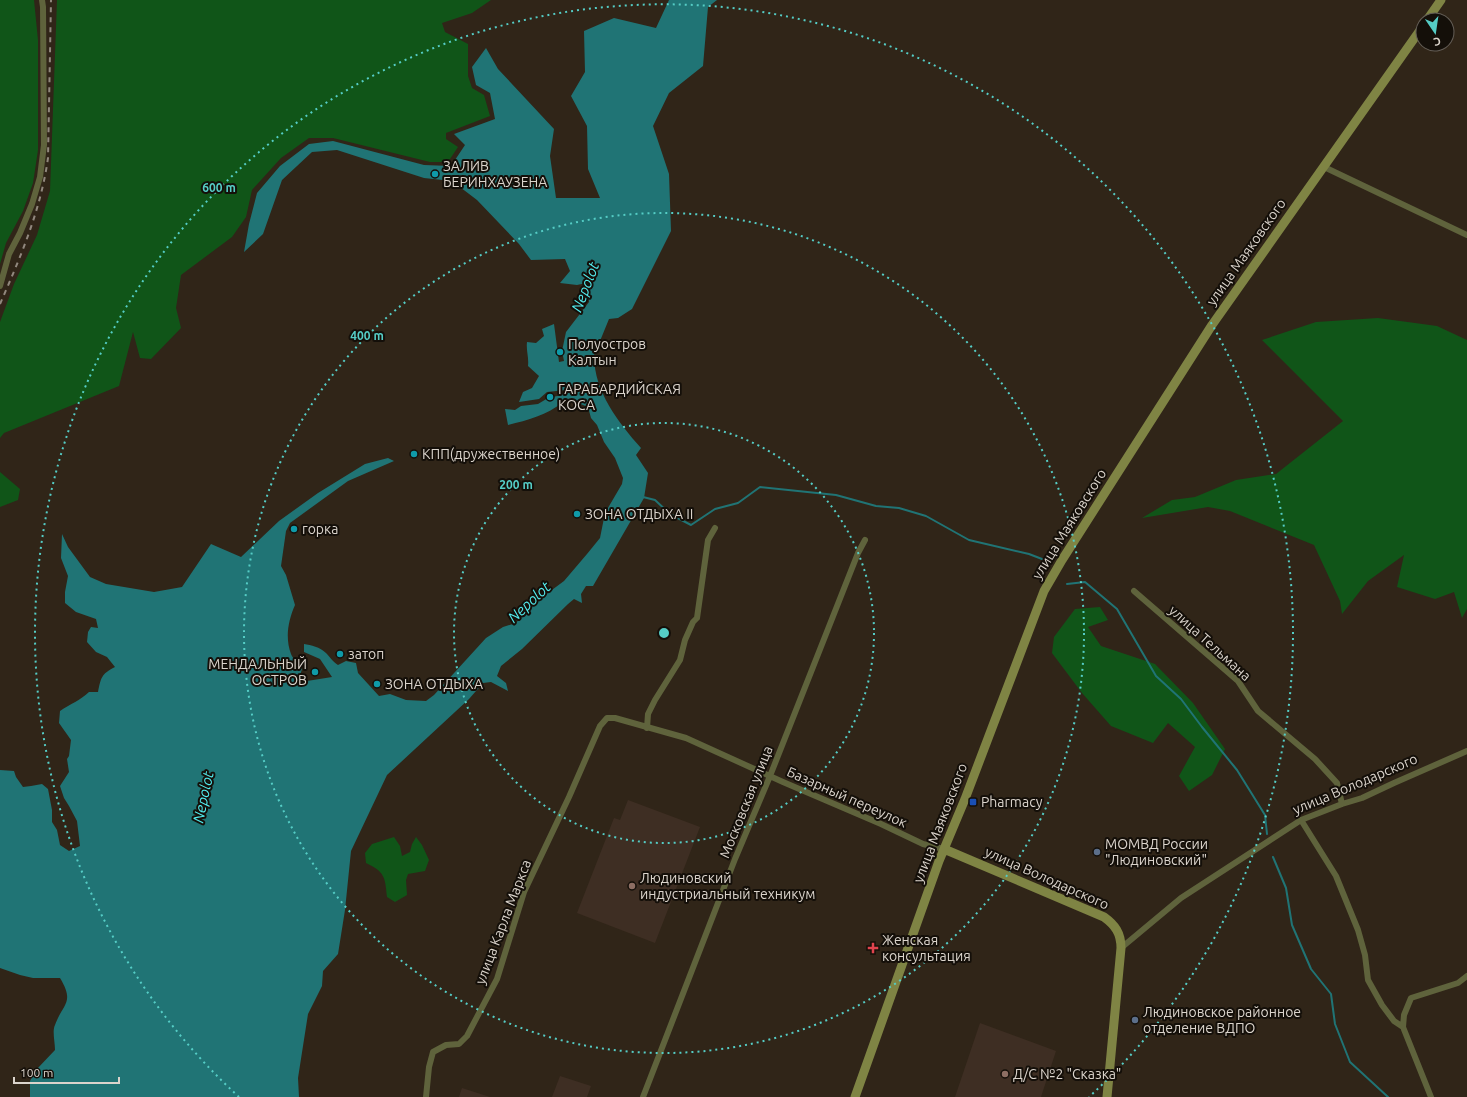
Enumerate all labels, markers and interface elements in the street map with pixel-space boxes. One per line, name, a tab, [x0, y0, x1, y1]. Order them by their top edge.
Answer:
north arrow	[1415, 12, 1455, 52]
text: С	[1432, 35, 1442, 48]
place label: ЗАЛИВ БЕРИНХАУЗЕНА	[443, 158, 547, 190]
marker: ЗАЛИВ БЕРИНХАУЗЕНА	[430, 169, 440, 179]
text: 600 m	[202, 181, 236, 194]
street label: улица Маяковского	[1203, 196, 1289, 308]
water label: Nepolot	[568, 260, 602, 314]
text: 400 m	[350, 329, 384, 342]
place label: Полуостров Калтын	[568, 336, 646, 368]
marker: Полуостров Калтын	[555, 347, 565, 357]
place label: ГАРАБАРДИЙСКАЯ КОСА	[558, 380, 681, 413]
marker: ГАРАБАРДИЙСКАЯ КОСА	[545, 392, 555, 402]
place label: КПП(дружественное)	[422, 446, 560, 462]
marker: КПП(дружественное)	[409, 449, 419, 459]
street label: улица Маяковского	[1029, 466, 1109, 582]
text: 200 m	[499, 478, 533, 491]
place label: ЗОНА ОТДЫХА II	[585, 506, 693, 522]
marker: ЗОНА ОТДЫХА II	[572, 509, 582, 519]
place label: горка	[302, 521, 338, 537]
marker: горка	[289, 524, 299, 534]
water label: Nepolot	[504, 578, 554, 626]
street label: улица Тельмана	[1166, 602, 1254, 684]
centre of rings	[657, 626, 671, 640]
place label: затоп	[348, 646, 384, 662]
marker: затоп	[335, 649, 345, 659]
place label: МЕНДАЛЬНЫЙ ОСТРОВ	[208, 655, 307, 688]
marker: МЕНДАЛЬНЫЙ ОСТРОВ	[310, 667, 320, 677]
place label: ЗОНА ОТДЫХА	[385, 676, 483, 692]
marker: ЗОНА ОТДЫХА	[372, 679, 382, 689]
street label: Московская улица	[716, 744, 776, 860]
street label: улица Володарского	[1290, 750, 1420, 818]
street label: улица Маяковского	[910, 761, 970, 885]
street label: Базарный переулок	[784, 763, 910, 831]
water label: Nepolot	[189, 770, 217, 824]
place label: Pharmacy	[981, 794, 1043, 810]
marker: Pharmacy	[968, 797, 978, 807]
place label: МОМВД России "Людиновский"	[1105, 836, 1208, 868]
street label: улица Володарского	[983, 843, 1111, 913]
marker: МОМВД России "Людиновский"	[1092, 847, 1102, 857]
street label: улица Карла Маркса	[472, 857, 534, 987]
place label: Людиновский индустриальный техникум	[640, 870, 816, 902]
marker: Людиновский индустриальный техникум	[627, 881, 637, 891]
place label: Женская консультация	[882, 932, 971, 964]
marker: Женская консультация	[867, 942, 879, 954]
place label: Людиновское районное отделение ВДПО	[1143, 1004, 1301, 1036]
marker: Людиновское районное отделение ВДПО	[1130, 1015, 1140, 1025]
scale bar	[14, 1059, 119, 1085]
text: 100 m	[20, 1066, 53, 1079]
place label: Д/С №2 "Сказка"	[1013, 1066, 1121, 1082]
marker: Д/С №2 "Сказка"	[1000, 1069, 1010, 1079]

